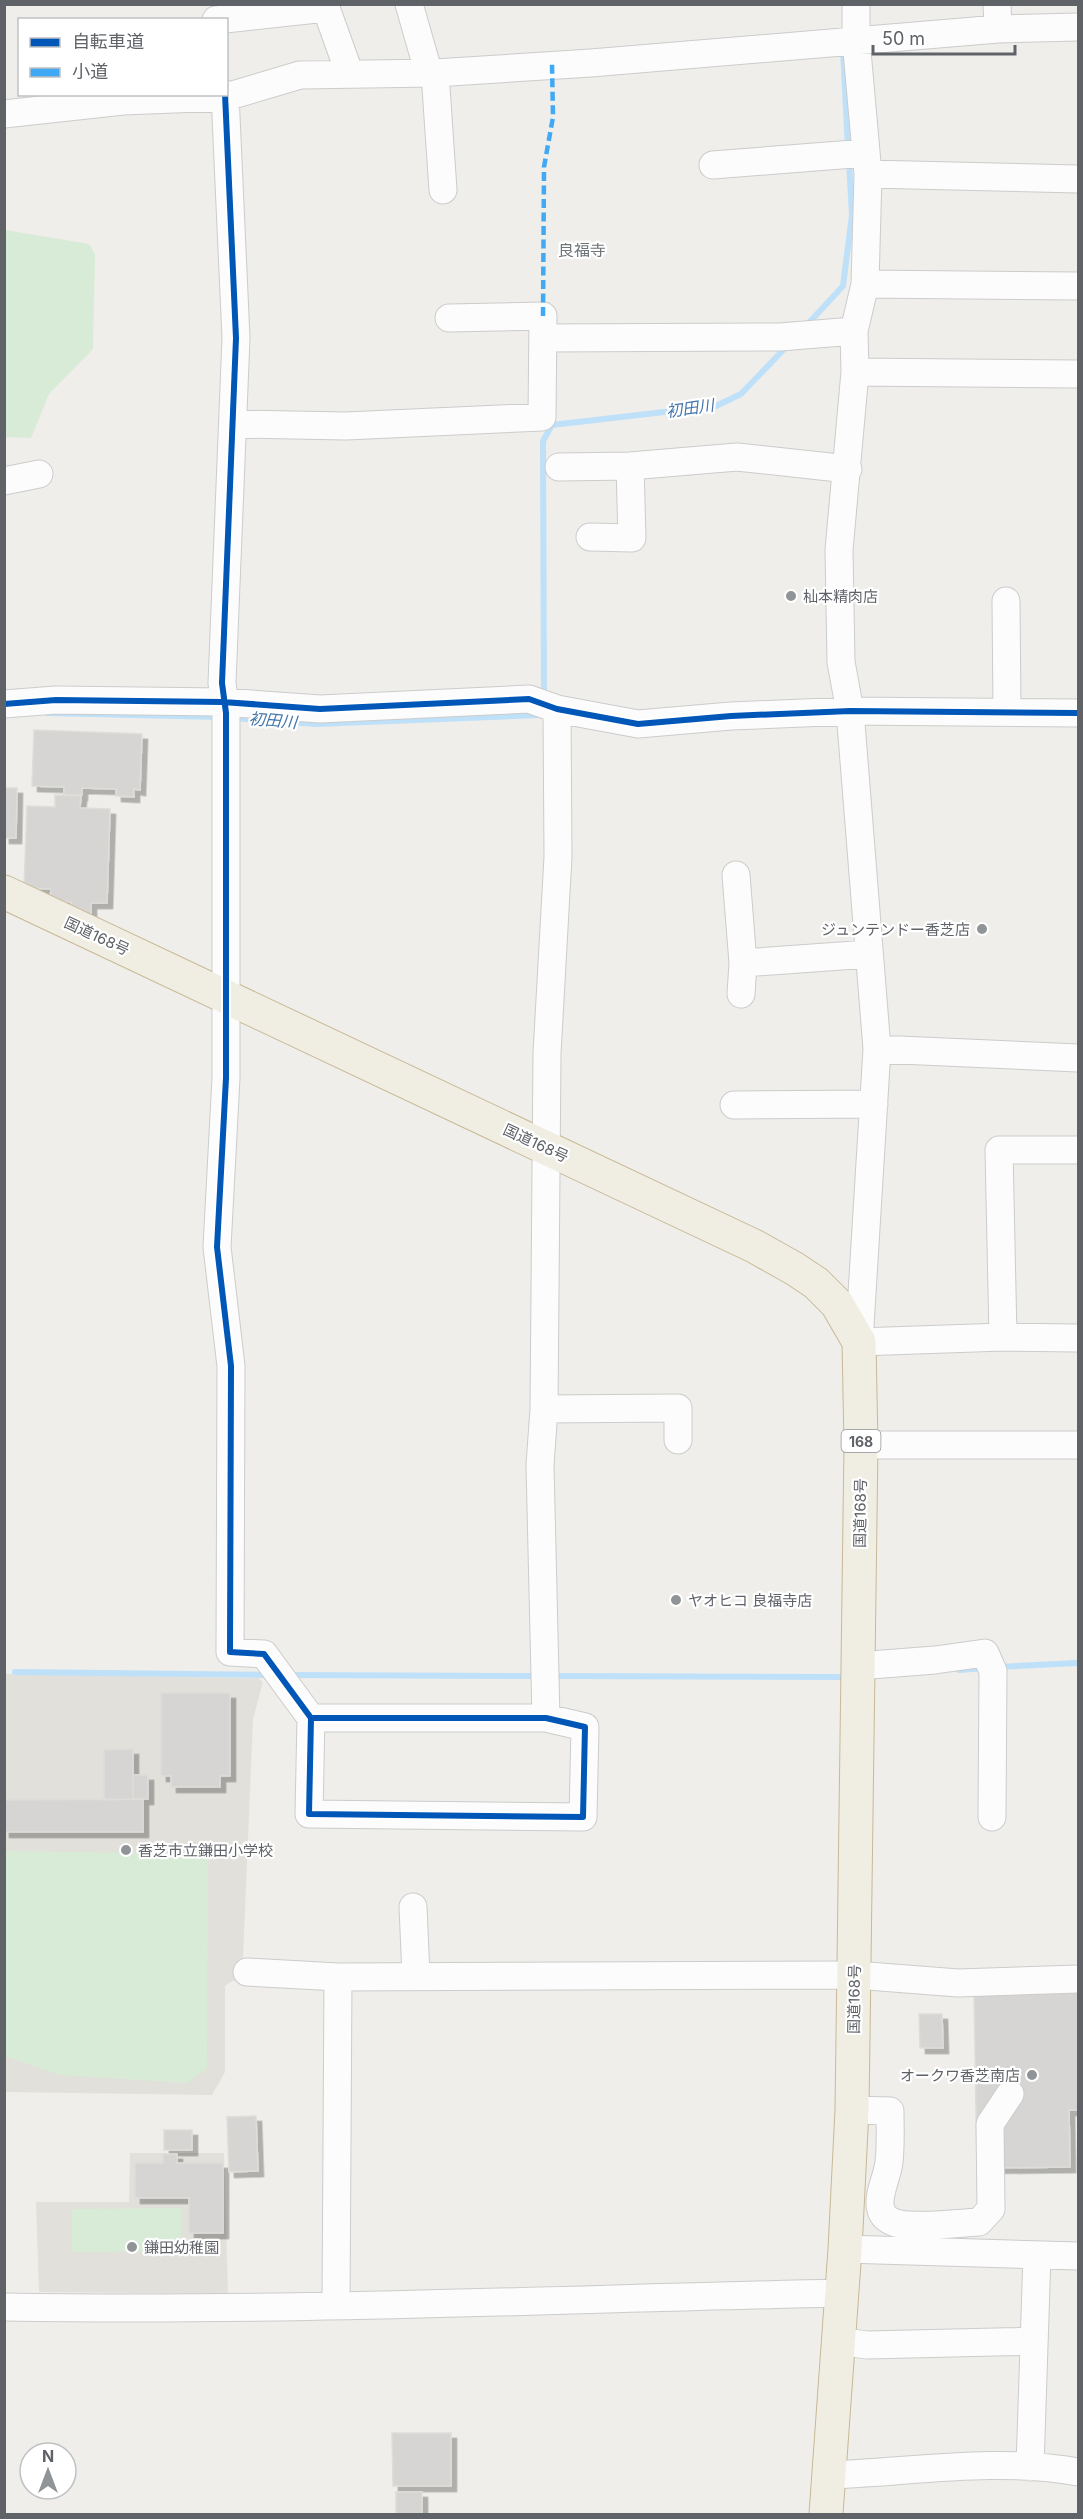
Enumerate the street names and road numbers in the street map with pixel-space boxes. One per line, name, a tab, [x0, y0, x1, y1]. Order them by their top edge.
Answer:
street label: 国道168号	[61, 913, 133, 959]
street label: 国道168号	[500, 1120, 572, 1166]
road number: 168	[842, 1430, 880, 1452]
street label: 国道168号	[850, 1478, 870, 1548]
street label: 国道168号	[844, 1964, 864, 2034]

